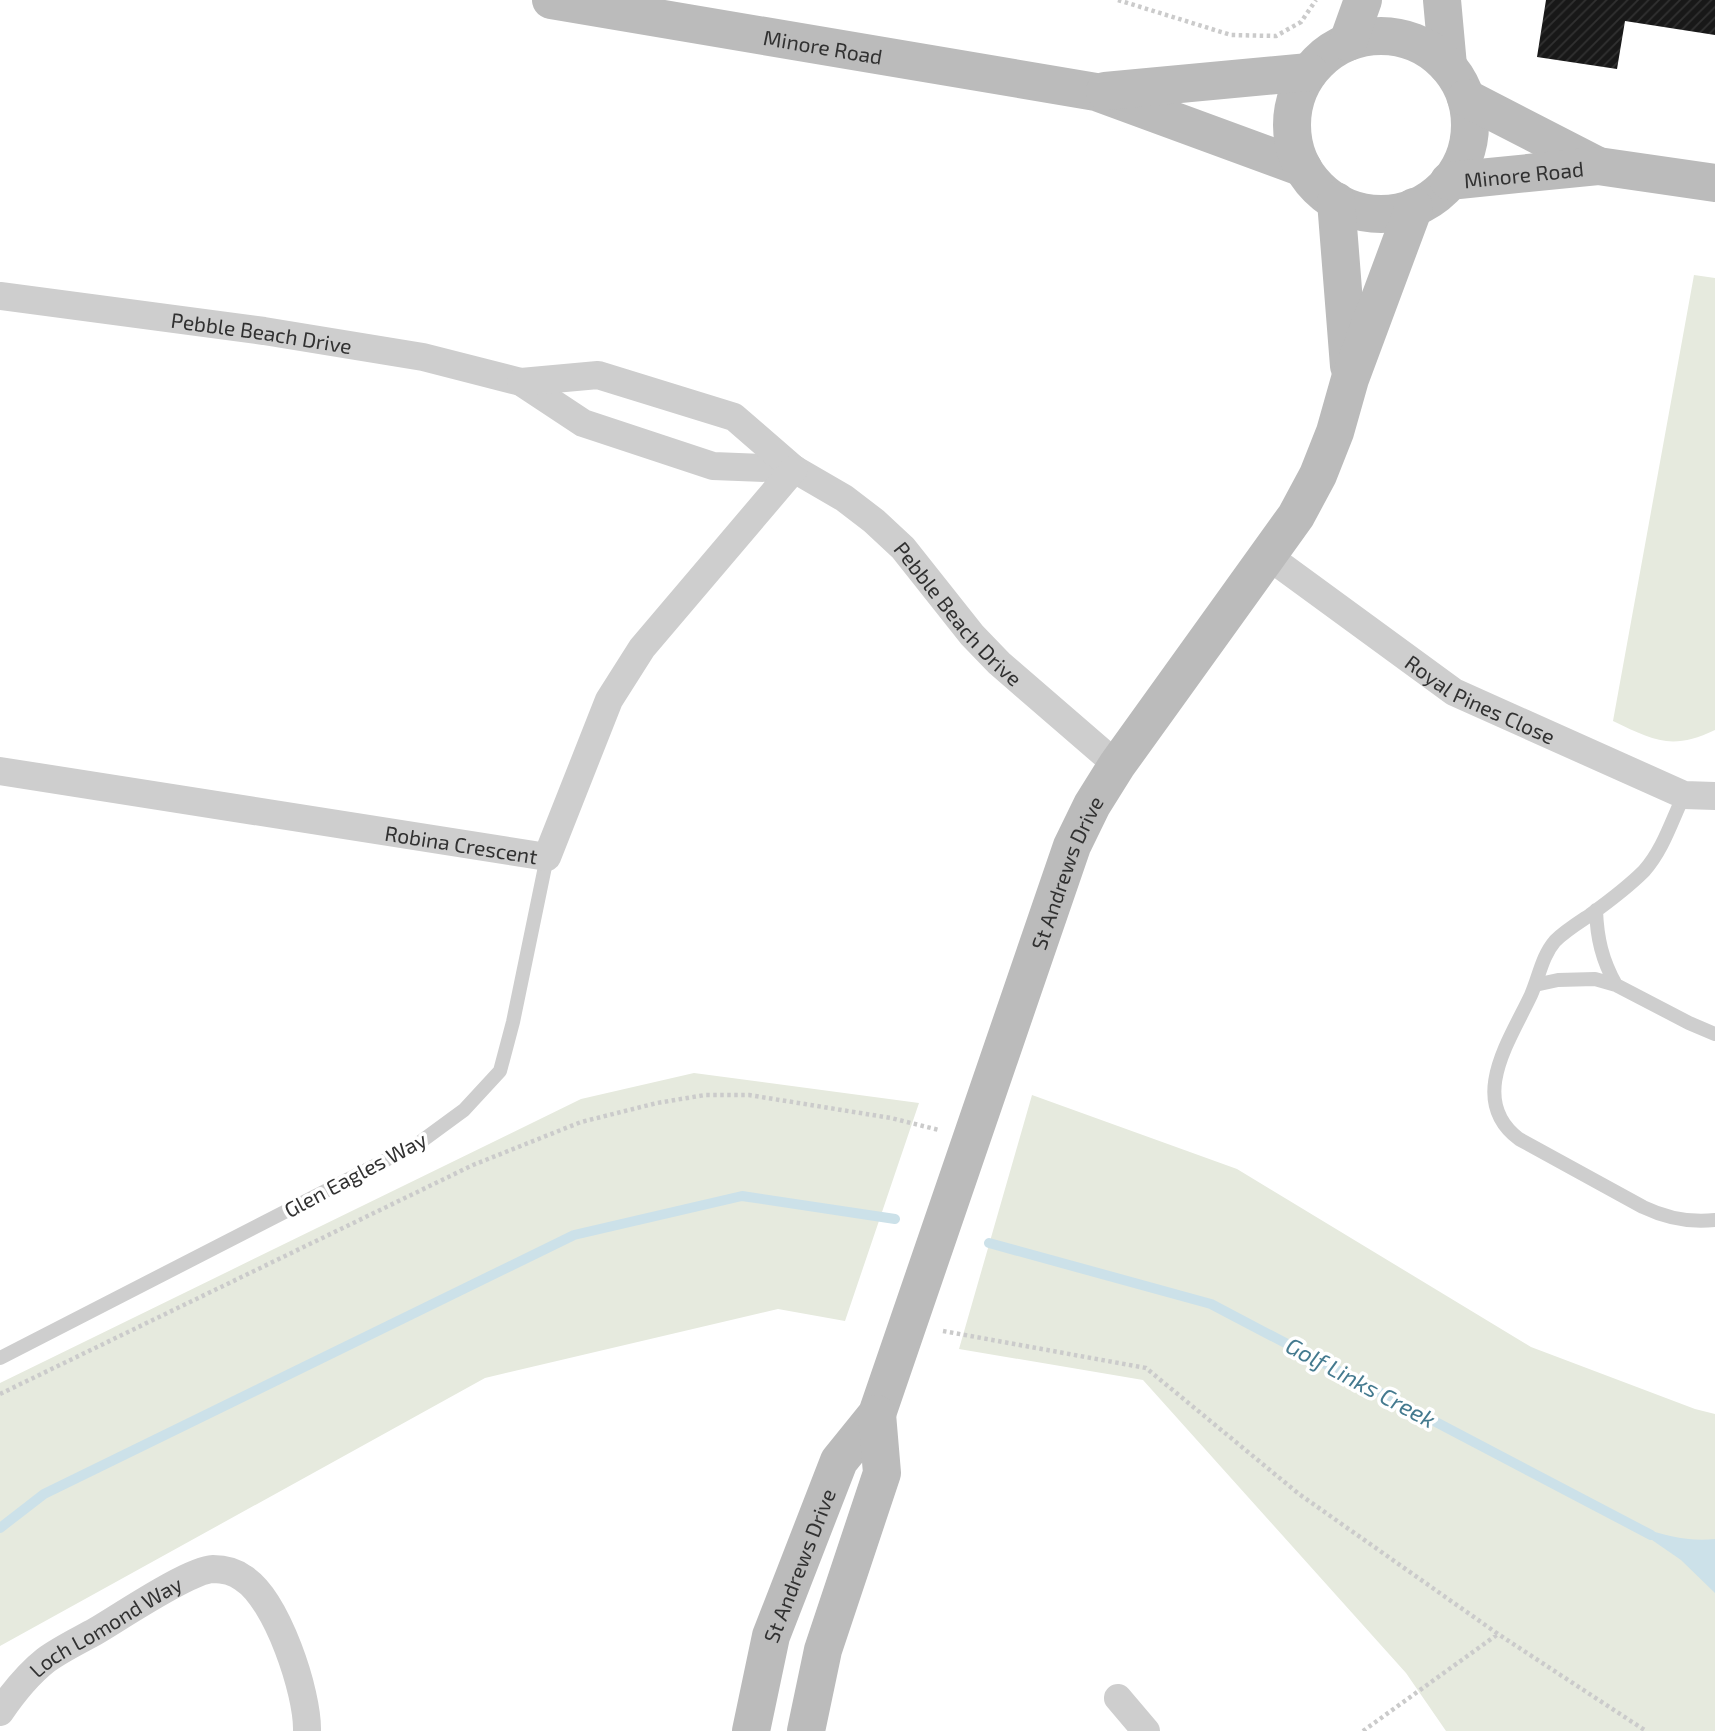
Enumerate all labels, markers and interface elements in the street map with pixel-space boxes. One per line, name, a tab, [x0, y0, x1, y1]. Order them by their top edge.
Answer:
street label: Minore Road	[762, 24, 885, 68]
street label: Minore Road	[1463, 155, 1585, 192]
street label: Pebble Beach Drive	[170, 306, 354, 358]
street label: Pebble Beach Drive	[890, 536, 1028, 690]
street label: Royal Pines Close	[1401, 649, 1559, 748]
street label: St Andrews Drive	[1025, 791, 1107, 953]
street label: Robina Crescent	[383, 819, 539, 868]
street label: Glen Eagles Way	[280, 1126, 430, 1222]
water label: Golf Links Creek	[1281, 1331, 1441, 1433]
street label: St Andrews Drive	[757, 1485, 840, 1646]
street label: Loch Lomond Way	[23, 1570, 186, 1681]

